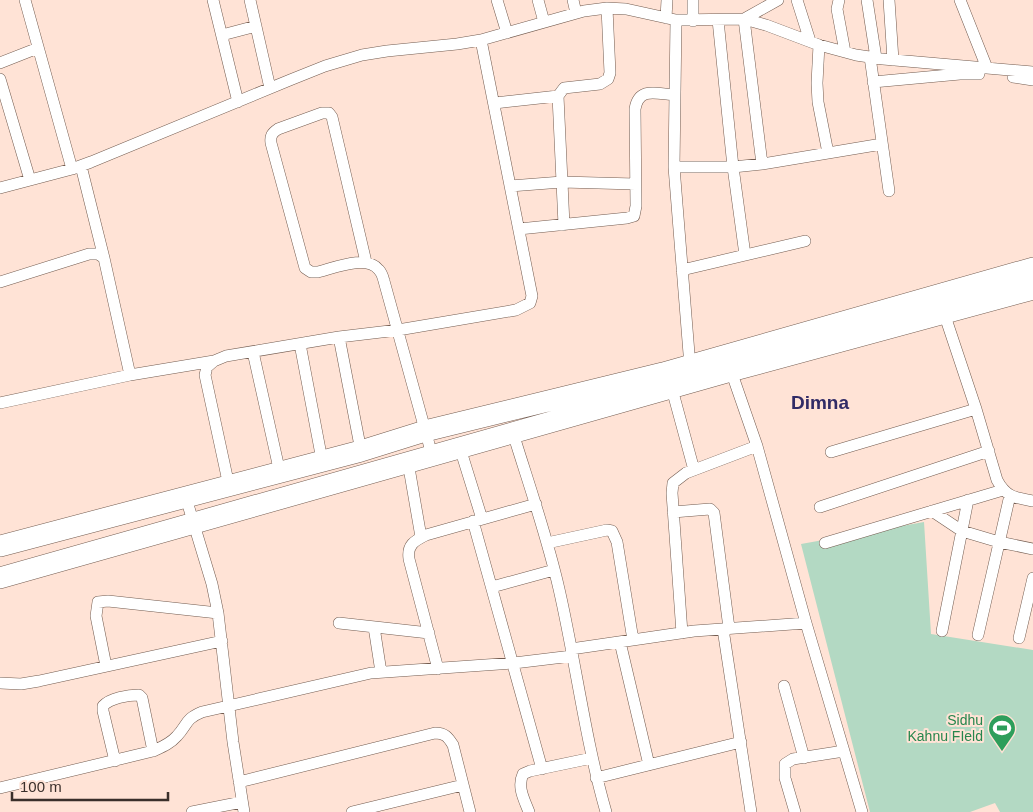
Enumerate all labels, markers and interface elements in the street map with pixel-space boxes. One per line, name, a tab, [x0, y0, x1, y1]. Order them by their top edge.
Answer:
district label: Dimna	[791, 392, 849, 413]
place label: Sidhu Kahnu FIeld	[908, 712, 983, 744]
sports icon: Sidhu Kahnu FIeld	[987, 713, 1017, 752]
scale bar	[12, 770, 169, 802]
text: 100 m	[20, 778, 62, 795]

